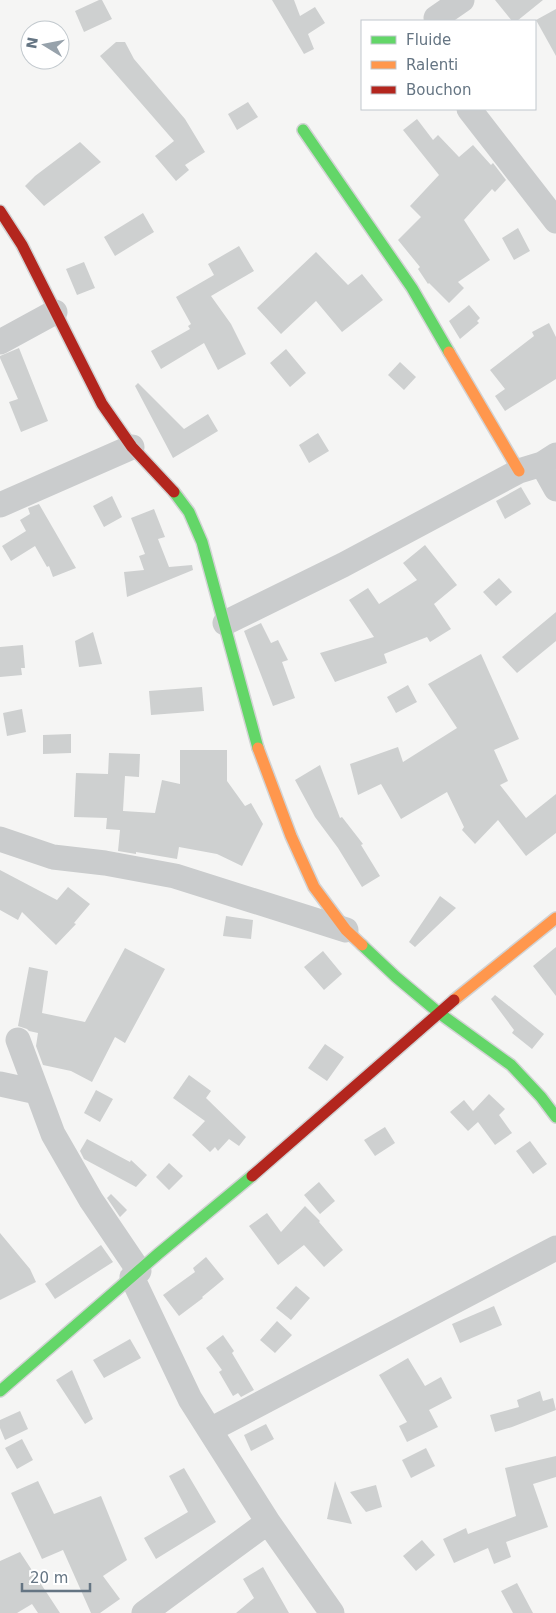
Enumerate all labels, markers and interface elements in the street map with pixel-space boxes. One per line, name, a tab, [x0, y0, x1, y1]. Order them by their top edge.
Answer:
north arrow	[20, 20, 70, 70]
legend	[361, 20, 536, 110]
text: Fluide	[406, 31, 451, 49]
text: N	[23, 36, 41, 50]
text: Ralenti	[406, 56, 458, 74]
text: Bouchon	[406, 81, 471, 99]
scale bar	[22, 1560, 90, 1592]
text: 20 m	[30, 1569, 68, 1587]

